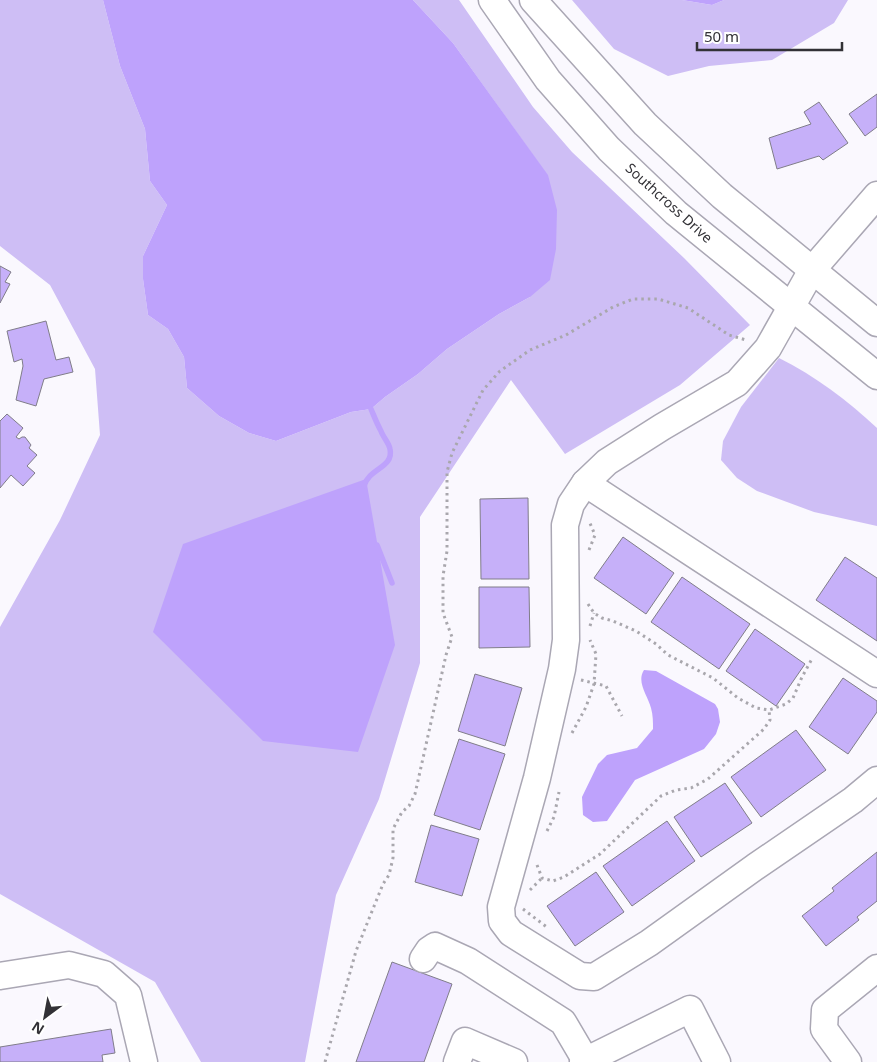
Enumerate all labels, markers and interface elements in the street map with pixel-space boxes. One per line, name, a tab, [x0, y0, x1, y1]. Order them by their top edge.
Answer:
scale bar	[697, 20, 842, 52]
text: 50 m	[704, 26, 739, 46]
street label: Southcross Drive	[622, 158, 717, 247]
north arrow	[20, 992, 70, 1042]
text: N	[28, 1017, 48, 1040]

